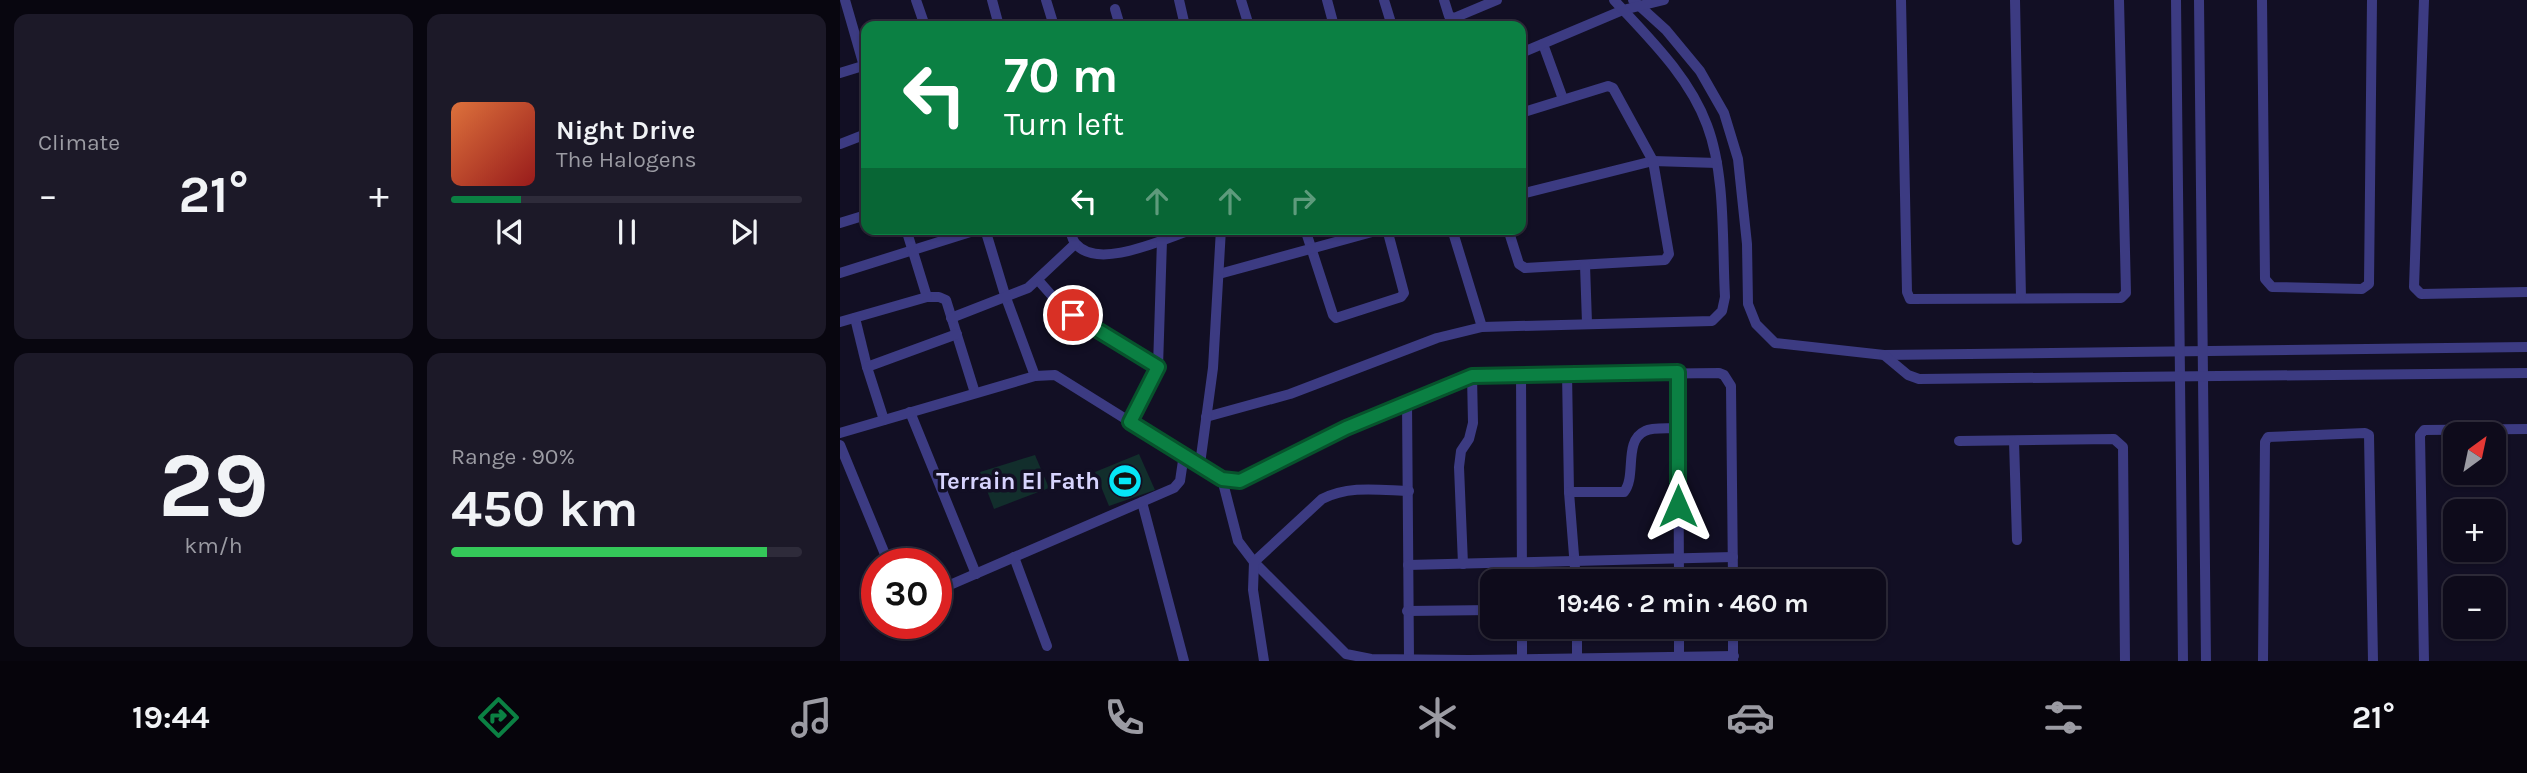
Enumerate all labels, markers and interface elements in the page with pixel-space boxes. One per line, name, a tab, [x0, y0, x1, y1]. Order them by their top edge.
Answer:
text: 70 m	[1004, 47, 1118, 104]
icon: left	[889, 49, 980, 140]
text: Turn left	[1004, 106, 1124, 143]
text: Night Drive	[556, 115, 695, 146]
text: Climate	[38, 129, 120, 156]
text: The Halogens	[556, 146, 696, 173]
text: 21°	[178, 164, 249, 225]
text: −	[38, 173, 58, 218]
text: +	[369, 173, 389, 218]
icon: left	[1065, 182, 1103, 220]
icon: ahead	[1138, 182, 1176, 220]
icon: ahead	[1211, 182, 1249, 220]
icon: right	[1284, 182, 1322, 220]
icon: previous	[491, 213, 529, 251]
icon: pause	[608, 213, 646, 251]
icon: next	[725, 213, 763, 251]
pin	[1043, 285, 1103, 345]
icon: arrive	[1054, 296, 1092, 334]
north arrow	[2443, 422, 2506, 485]
map controls	[2443, 422, 2506, 639]
text: 29	[158, 433, 269, 539]
text: Range · 90%	[451, 443, 575, 470]
sports icon: Terrain El Fath	[1106, 462, 1144, 500]
place label: Terrain El Fath	[936, 467, 1100, 495]
position arrow	[1641, 469, 1715, 543]
text: 450 km	[451, 478, 638, 539]
button: +	[2443, 499, 2506, 562]
text: km/h	[184, 532, 243, 559]
speed limit sign: 30	[861, 548, 952, 639]
button: −	[2443, 576, 2506, 639]
text: 19:46 · 2 min · 460 m	[1557, 588, 1809, 619]
icon: directions	[474, 693, 523, 742]
icon: music	[787, 693, 836, 742]
icon: phone	[1100, 693, 1149, 742]
icon: climate	[1413, 693, 1462, 742]
icon: car	[1726, 693, 1775, 742]
icon: filters	[2039, 693, 2088, 742]
text: 19:44	[132, 699, 210, 736]
text: 21°	[2352, 699, 2395, 736]

